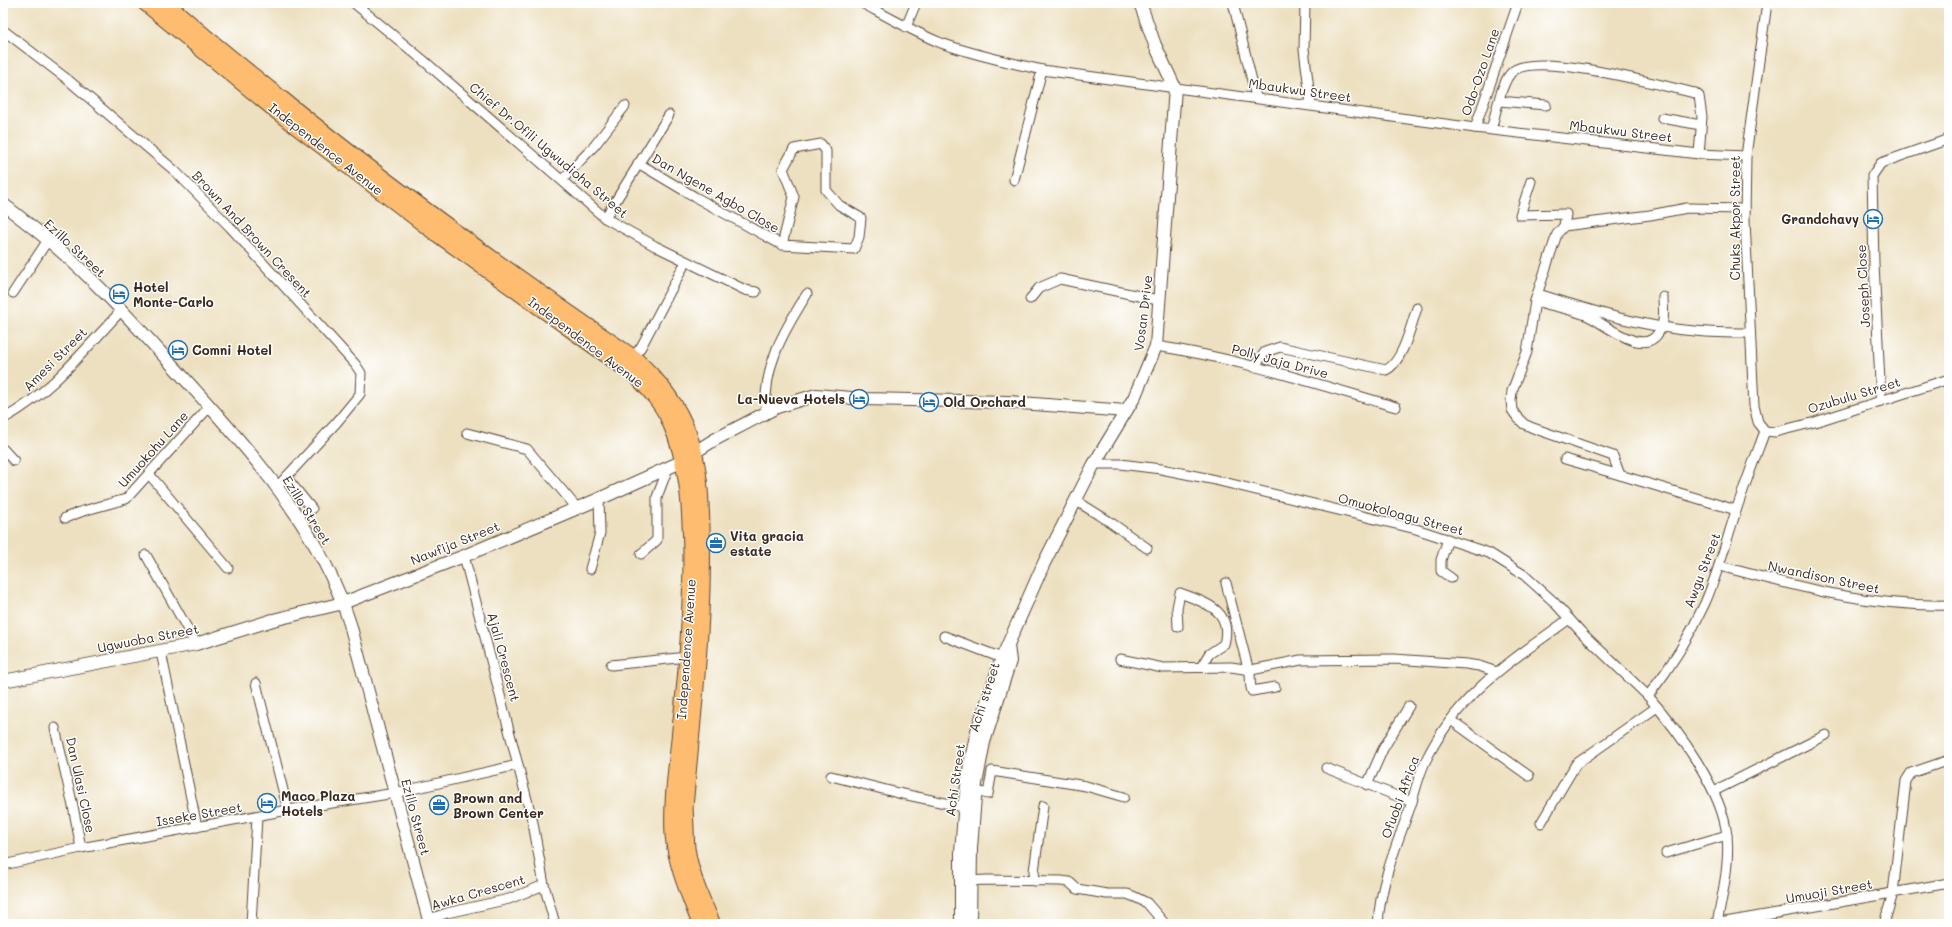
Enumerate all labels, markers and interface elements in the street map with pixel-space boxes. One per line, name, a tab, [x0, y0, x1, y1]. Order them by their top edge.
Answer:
street label: Odo-Ozo Lane	[1457, 26, 1502, 118]
street label: Mbaukwu Street	[1248, 74, 1353, 105]
street label: Chief Dr.Ofili Ugwudioha Street	[466, 78, 632, 221]
street label: Independence Avenue	[266, 99, 387, 199]
street label: Mbaukwu Street	[1569, 116, 1674, 145]
street label: Dan Ngene Agbo Close	[650, 149, 783, 236]
street label: Chuks Akpor Street	[1726, 155, 1743, 280]
street label: Brown And Brown Cresent	[189, 167, 316, 301]
hotel icon: Grandchavy	[1862, 208, 1884, 230]
place label: Grandchavy	[1781, 210, 1859, 228]
street label: Ezillo Street	[41, 215, 110, 281]
street label: Joseph Close	[1852, 244, 1873, 328]
street label: Vosan Drive	[1129, 274, 1156, 352]
place label: Hotel Monte-Carlo	[133, 278, 214, 310]
hotel icon: Hotel Monte-Carlo	[108, 283, 130, 305]
street label: Independence Avenue	[525, 292, 648, 391]
street label: Amesi Street	[19, 323, 90, 394]
hotel icon: Comni Hotel	[167, 339, 189, 361]
street label: Polly Jaja Drive	[1230, 339, 1330, 382]
place label: Comni Hotel	[192, 341, 272, 358]
street label: Ozubulu Street	[1805, 372, 1902, 417]
hotel icon: La-Nueva Hotels	[848, 388, 870, 410]
place label: La-Nueva Hotels	[737, 390, 845, 407]
hotel icon: Old Orchard	[918, 391, 940, 413]
place label: Old Orchard	[943, 393, 1026, 410]
street label: Umuokohu Lane	[114, 407, 191, 490]
street label: Ezillo Street	[279, 472, 336, 548]
street label: Omuokoloagu Street	[1336, 489, 1466, 539]
street label: Nawfija Street	[408, 517, 502, 568]
place label: Vita gracia estate	[730, 527, 804, 559]
street label: Awgu Street	[1679, 530, 1724, 610]
office icon: Vita gracia estate	[705, 532, 727, 554]
street label: Nwandison Street	[1767, 556, 1882, 597]
street label: Independence Avenue	[672, 578, 699, 720]
street label: Ajali Crescent	[484, 610, 525, 704]
street label: Ugwuoba Street	[96, 619, 200, 656]
street label: Achi street	[964, 659, 1003, 734]
street label: Dan Ulasi Close	[63, 735, 100, 834]
street label: Achi Street	[941, 742, 968, 818]
street label: Ofuobi Africa	[1377, 753, 1422, 841]
street label: Ezillo Street	[398, 777, 435, 857]
place label: Maco Plaza Hotels	[281, 787, 356, 819]
place label: Brown and Brown Center	[453, 789, 544, 821]
hotel icon: Maco Plaza Hotels	[256, 792, 278, 814]
office icon: Brown and Brown Center	[428, 794, 450, 816]
street label: Isseke Street	[155, 798, 243, 829]
street label: Awka Crescent	[429, 870, 527, 913]
street label: Umuoji Street	[1784, 874, 1874, 906]

